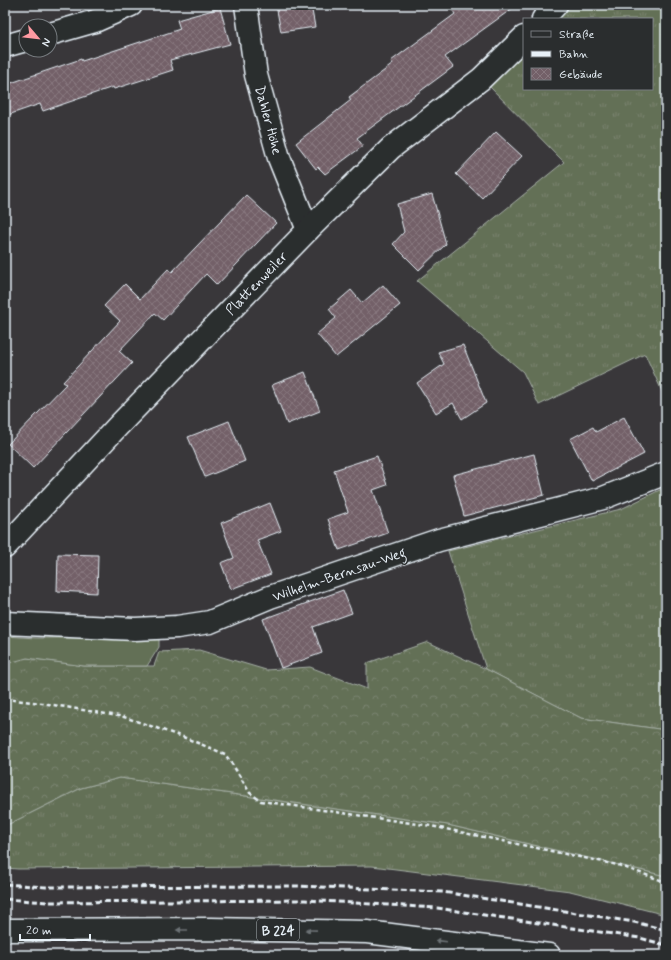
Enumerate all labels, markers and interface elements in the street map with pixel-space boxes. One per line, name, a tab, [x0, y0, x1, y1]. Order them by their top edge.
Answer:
north arrow	[18, 18, 58, 58]
legend	[523, 18, 653, 90]
text: Straße	[559, 27, 594, 43]
text: N	[38, 36, 54, 49]
text: Bahn	[559, 47, 589, 63]
text: Gebäude	[559, 67, 602, 83]
street label: Dahler Höhe	[250, 84, 286, 157]
street label: Plattenweiler	[222, 248, 292, 319]
street label: Wilhelm-Bernsau-Weg	[270, 544, 409, 608]
scale bar	[20, 916, 90, 942]
road number: B 224	[257, 919, 299, 941]
text: 20 m	[26, 923, 52, 939]
one-way arrow	[175, 927, 188, 933]
one-way arrow	[305, 927, 317, 934]
one-way arrow	[435, 938, 447, 944]

